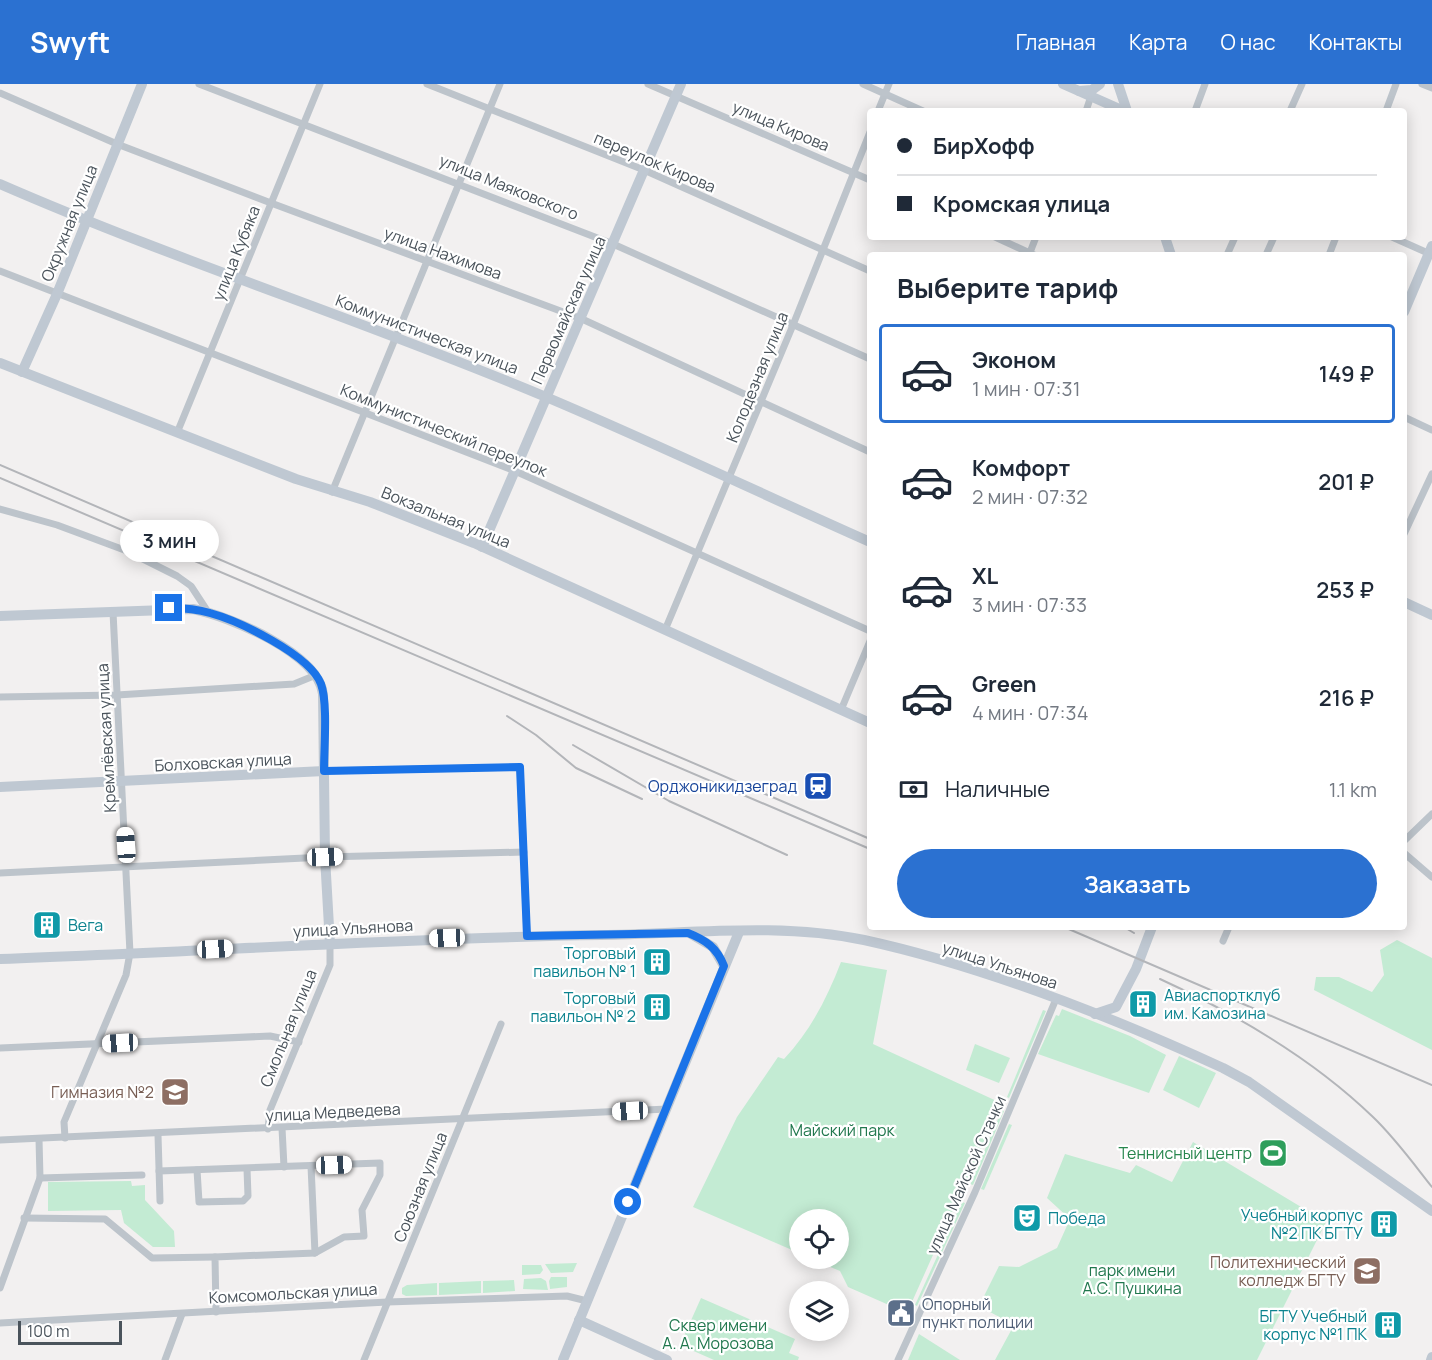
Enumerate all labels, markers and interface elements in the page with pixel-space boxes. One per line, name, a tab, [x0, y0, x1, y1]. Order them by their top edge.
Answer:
text: Swyft	[30, 23, 110, 61]
text: Главная	[1016, 28, 1096, 56]
text: Карта	[1129, 28, 1187, 56]
text: О нас	[1220, 28, 1276, 56]
text: Контакты	[1309, 28, 1402, 56]
street label: улица Кирова	[729, 96, 833, 156]
street label: переулок Кирова	[591, 126, 719, 198]
text: БирХофф	[933, 131, 1035, 161]
street label: улица Маяковского	[436, 149, 582, 225]
street label: Окружная улица	[36, 161, 102, 285]
text: Кромская улица	[933, 189, 1110, 219]
street label: улица Кубяка	[207, 202, 265, 304]
street label: улица Нахимова	[381, 221, 505, 285]
street label: Первомайская улица	[525, 232, 611, 388]
text: Выберите тариф	[897, 269, 1118, 306]
street label: Коммунистическая улица	[332, 289, 522, 379]
street label: Колодезная улица	[721, 308, 793, 446]
text: Эконом	[972, 345, 1056, 375]
icon: car	[900, 347, 954, 401]
text: 149 ₽	[1319, 359, 1374, 389]
text: 1 мин · 07:31	[972, 375, 1080, 402]
street label: Коммунистический переулок	[337, 378, 552, 482]
text: Комфорт	[972, 453, 1070, 483]
icon: car	[900, 455, 954, 509]
text: 201 ₽	[1318, 467, 1374, 497]
street label: Вокзальная улица	[378, 481, 514, 553]
text: 2 мин · 07:32	[972, 483, 1088, 510]
callout: 3 мин	[120, 521, 219, 563]
text: 3 мин	[143, 527, 196, 554]
text: XL	[972, 561, 998, 591]
icon: car	[900, 563, 954, 617]
text: 253 ₽	[1316, 575, 1374, 605]
text: 3 мин · 07:33	[972, 591, 1087, 618]
route end	[155, 594, 182, 621]
street label: Кремлёвская улица	[91, 663, 121, 813]
text: Green	[972, 669, 1037, 699]
icon: car	[900, 671, 954, 725]
text: 216 ₽	[1319, 683, 1374, 713]
text: 4 мин · 07:34	[972, 699, 1088, 726]
street label: Болховская улица	[154, 747, 292, 777]
station icon: Орджоникидзеград	[802, 770, 834, 802]
icon: cash	[897, 773, 930, 806]
text: Наличные	[945, 774, 1050, 804]
place label: Орджоникидзеград	[648, 775, 797, 797]
text: 1.1 km	[1329, 776, 1377, 803]
car	[116, 826, 136, 864]
car	[307, 847, 343, 867]
button: Заказать	[897, 849, 1377, 918]
building icon: Вега	[31, 909, 63, 941]
place label: Вега	[68, 914, 103, 936]
street label: улица Ульянова	[292, 914, 414, 942]
car	[429, 928, 465, 948]
street label: улица Ульянова	[940, 936, 1060, 994]
car	[197, 939, 233, 959]
place label: Торговый павильон № 1	[533, 942, 636, 982]
building icon: Торговый павильон № 1	[641, 946, 673, 978]
street label: Смольная улица	[254, 966, 322, 1090]
place label: Авиаспортклуб им. Камозина	[1164, 984, 1280, 1024]
place label: Торговый павильон № 2	[530, 987, 636, 1027]
building icon: Авиаспортклуб им. Камозина	[1127, 988, 1159, 1020]
building icon: Торговый павильон № 2	[641, 991, 673, 1023]
car	[102, 1033, 138, 1053]
school or university icon: Гимназия №2	[159, 1076, 191, 1108]
place label: Гимназия №2	[51, 1081, 154, 1103]
street label: улица Майской Стачки	[921, 1092, 1011, 1258]
street label: улица Медведева	[265, 1097, 401, 1127]
car	[612, 1101, 648, 1121]
park label: Майский парк	[789, 1119, 896, 1141]
street label: Союзная улица	[388, 1129, 452, 1245]
sports icon: Теннисный центр	[1257, 1137, 1289, 1169]
place label: Теннисный центр	[1119, 1142, 1252, 1164]
car	[316, 1155, 352, 1175]
route start	[614, 1188, 641, 1215]
theatre icon: Победа	[1011, 1202, 1043, 1234]
place label: Учебный корпус №2 ПК БГТУ	[1241, 1204, 1363, 1244]
place label: Победа	[1048, 1207, 1106, 1229]
building icon: Учебный корпус №2 ПК БГТУ	[1368, 1208, 1400, 1240]
map controls	[789, 1209, 849, 1341]
button: locate	[789, 1209, 849, 1269]
place label: Политехнический колледж БГТУ	[1210, 1251, 1346, 1291]
school or university icon: Политехнический колледж БГТУ	[1351, 1255, 1383, 1287]
park label: парк имени А.С. Пушкина	[1082, 1259, 1182, 1299]
street label: Комсомольская улица	[208, 1278, 378, 1308]
button: layers	[789, 1281, 849, 1341]
place label: Опорный пункт полиции	[922, 1293, 1033, 1333]
public building icon: Опорный пункт полиции	[885, 1297, 917, 1329]
place label: БГТУ Учебный корпус №1 ПК	[1259, 1305, 1367, 1345]
building icon: БГТУ Учебный корпус №1 ПК	[1372, 1309, 1404, 1341]
park label: Сквер имени А. А. Морозова	[662, 1314, 774, 1354]
scale bar	[18, 1318, 122, 1346]
text: 100 m	[27, 1320, 70, 1342]

